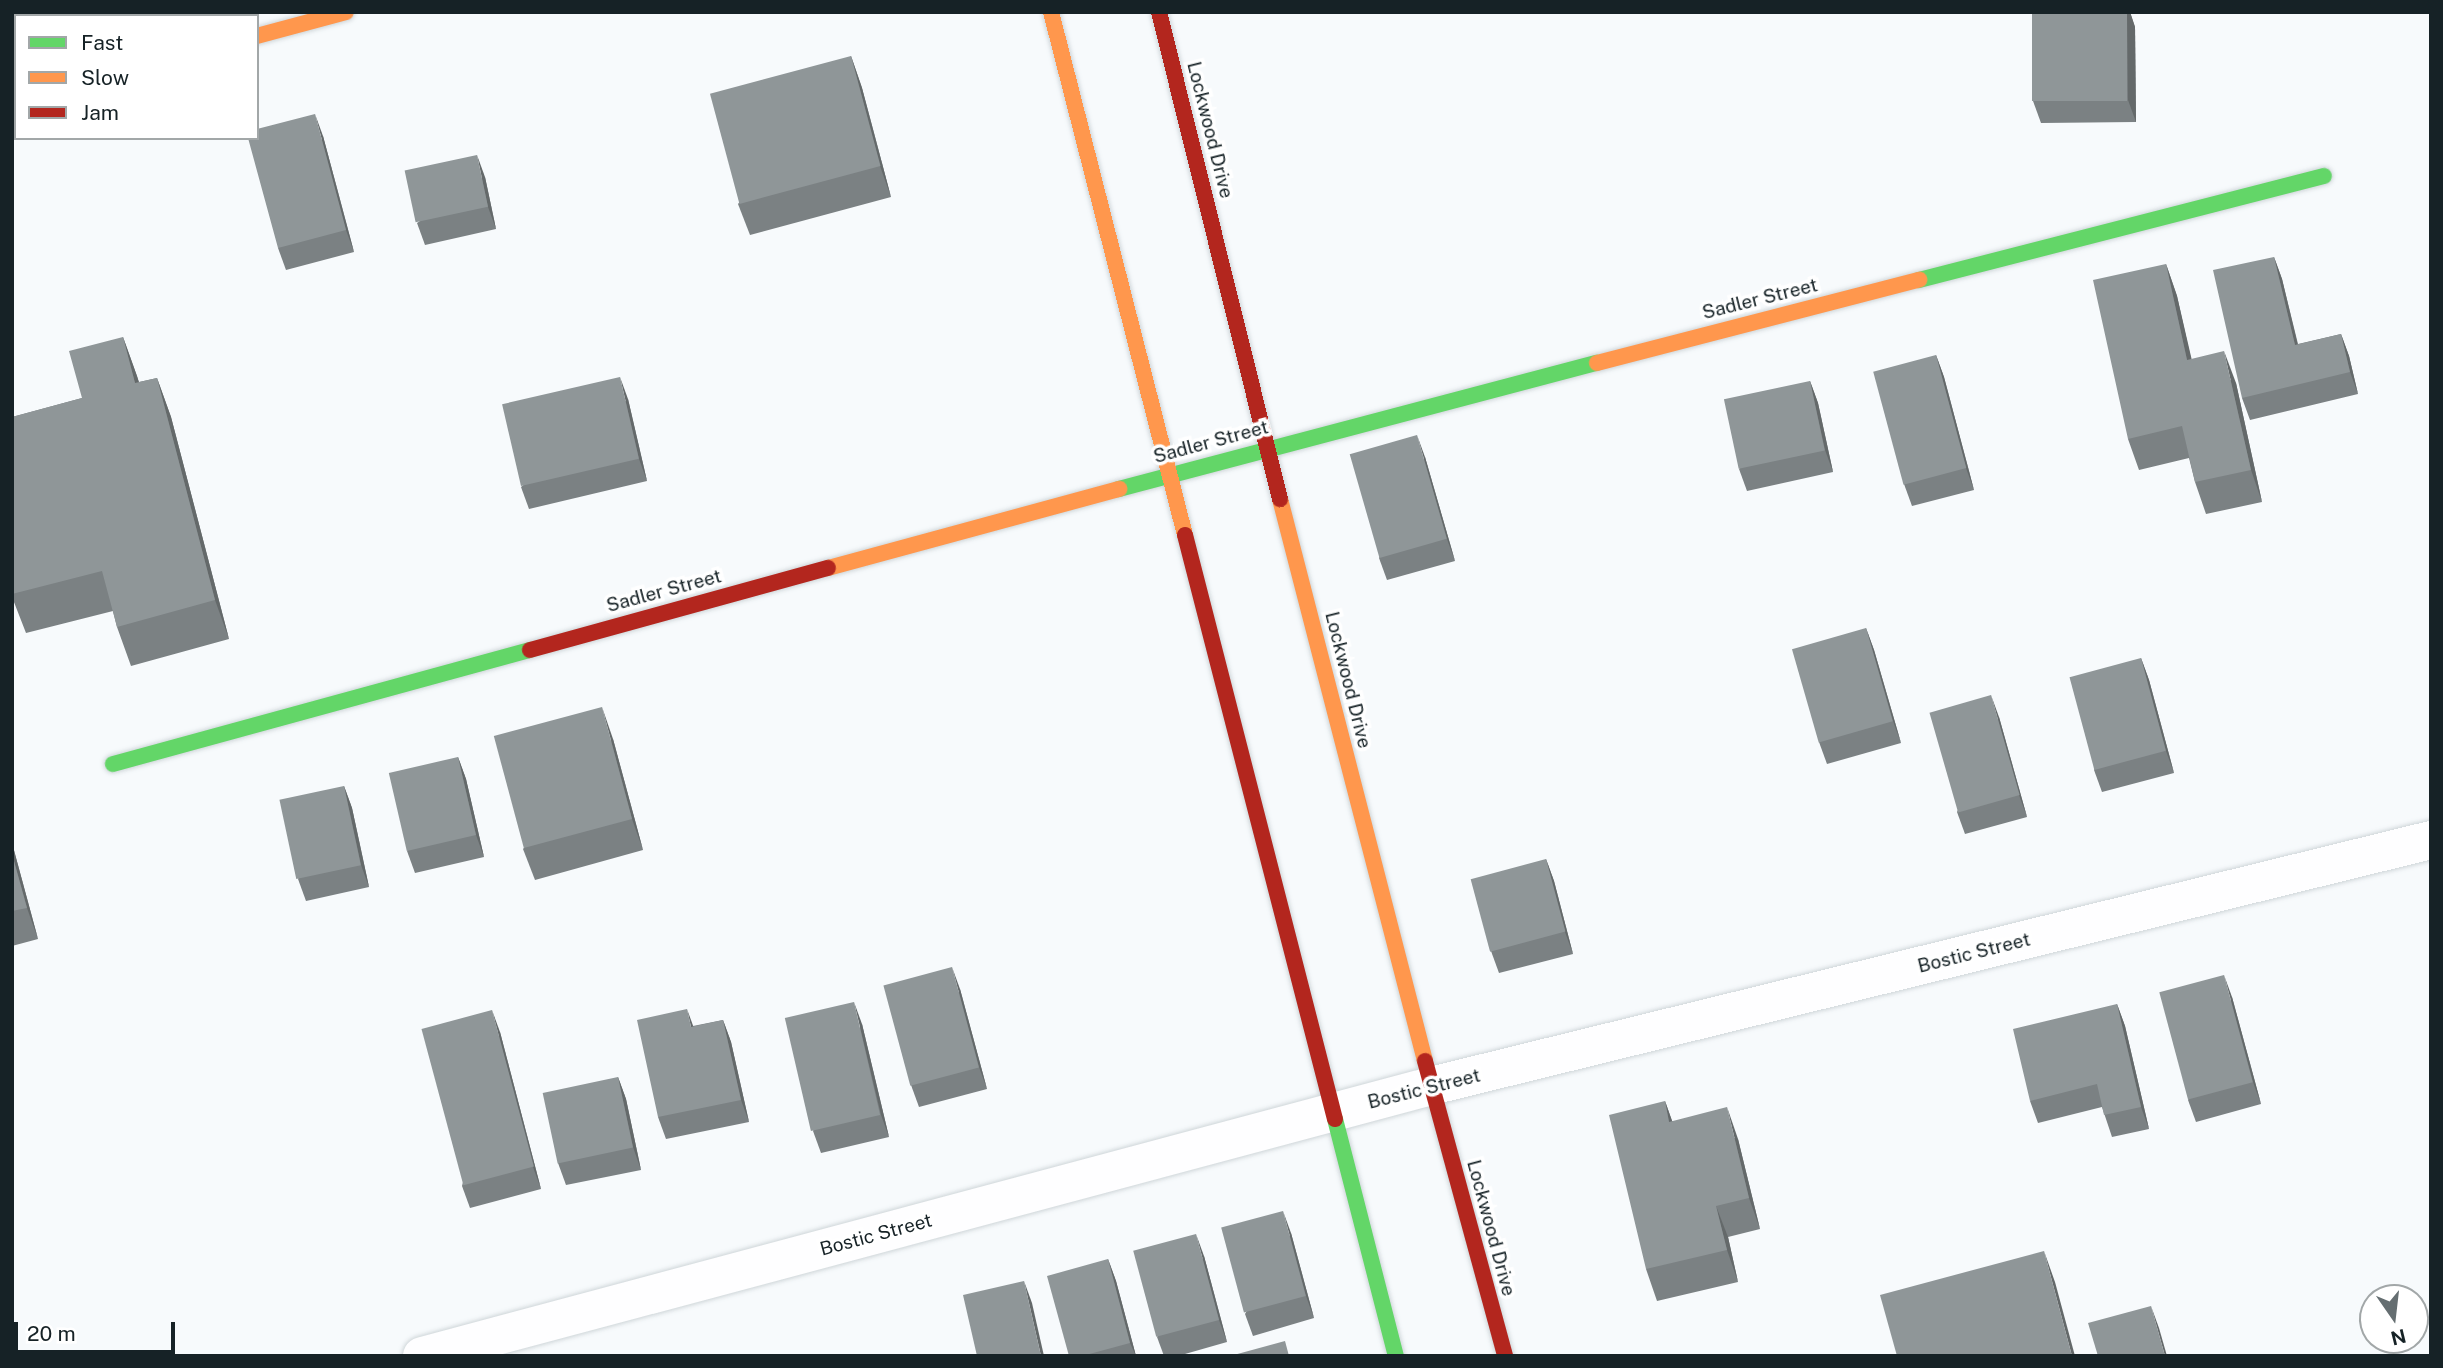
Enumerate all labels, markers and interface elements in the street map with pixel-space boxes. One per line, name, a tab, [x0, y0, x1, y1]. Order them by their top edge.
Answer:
legend	[14, 14, 259, 140]
text: Fast	[81, 30, 123, 55]
street label: Lockwood Drive	[1182, 59, 1238, 201]
text: Slow	[81, 65, 129, 90]
text: Jam	[81, 100, 119, 125]
street label: Sadler Street	[1700, 274, 1820, 324]
street label: Sadler Street	[1151, 416, 1271, 468]
street label: Sadler Street	[604, 565, 724, 617]
street label: Lockwood Drive	[1320, 609, 1376, 751]
street label: Bostic Street	[1915, 928, 2033, 978]
street label: Bostic Street	[1365, 1064, 1483, 1114]
street label: Lockwood Drive	[1462, 1157, 1520, 1299]
street label: Bostic Street	[817, 1209, 935, 1261]
north arrow	[2359, 1284, 2429, 1354]
scale bar	[18, 1308, 178, 1352]
text: 20 m	[27, 1321, 76, 1346]
text: N	[2389, 1325, 2408, 1350]

